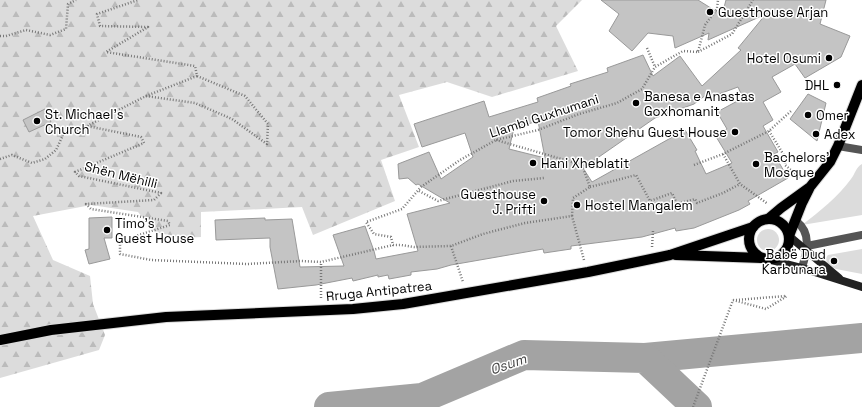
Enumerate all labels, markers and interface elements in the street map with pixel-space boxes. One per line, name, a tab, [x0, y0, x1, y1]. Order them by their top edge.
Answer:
place label: Guesthouse Arjan	[718, 4, 828, 21]
marker: Guesthouse Arjan	[705, 7, 715, 17]
place label: Hotel Osumi	[747, 50, 821, 67]
marker: Hotel Osumi	[824, 53, 834, 63]
place label: DHL	[805, 77, 829, 94]
marker: DHL	[832, 80, 842, 90]
place label: Banesa e Anastas Goxhomanit	[644, 88, 755, 120]
street label: Llambi Guxhumani	[487, 90, 601, 142]
marker: Banesa e Anastas Goxhomanit	[631, 98, 641, 108]
place label: St. Michael's Church	[45, 106, 124, 138]
place label: Omer	[816, 107, 849, 124]
marker: Omer	[803, 110, 813, 120]
marker: St. Michael's Church	[32, 116, 42, 126]
place label: Tomor Shehu Guest House	[563, 124, 727, 141]
place label: Adex	[824, 126, 856, 143]
marker: Tomor Shehu Guest House	[730, 127, 740, 137]
marker: Adex	[811, 129, 821, 139]
place label: Bachelors' Mosque	[764, 149, 829, 181]
place label: Hani Xheblatit	[541, 155, 629, 172]
street label: Shën Mëhilli	[83, 158, 159, 192]
marker: Hani Xheblatit	[528, 158, 538, 168]
marker: Bachelors' Mosque	[751, 159, 761, 169]
place label: Guesthouse J. Prifti	[461, 186, 536, 218]
marker: Guesthouse J. Prifti	[539, 196, 549, 206]
place label: Hostel Mangalem	[585, 197, 693, 214]
marker: Hostel Mangalem	[572, 200, 582, 210]
place label: Timo's Guest House	[115, 215, 194, 247]
marker: Timo's Guest House	[102, 225, 112, 235]
place label: Babë Dud Karbunara	[762, 246, 827, 278]
marker: Babë Dud Karbunara	[829, 256, 839, 266]
street label: Rruga Antipatrea	[325, 277, 433, 305]
water label: Osum	[487, 349, 529, 379]

